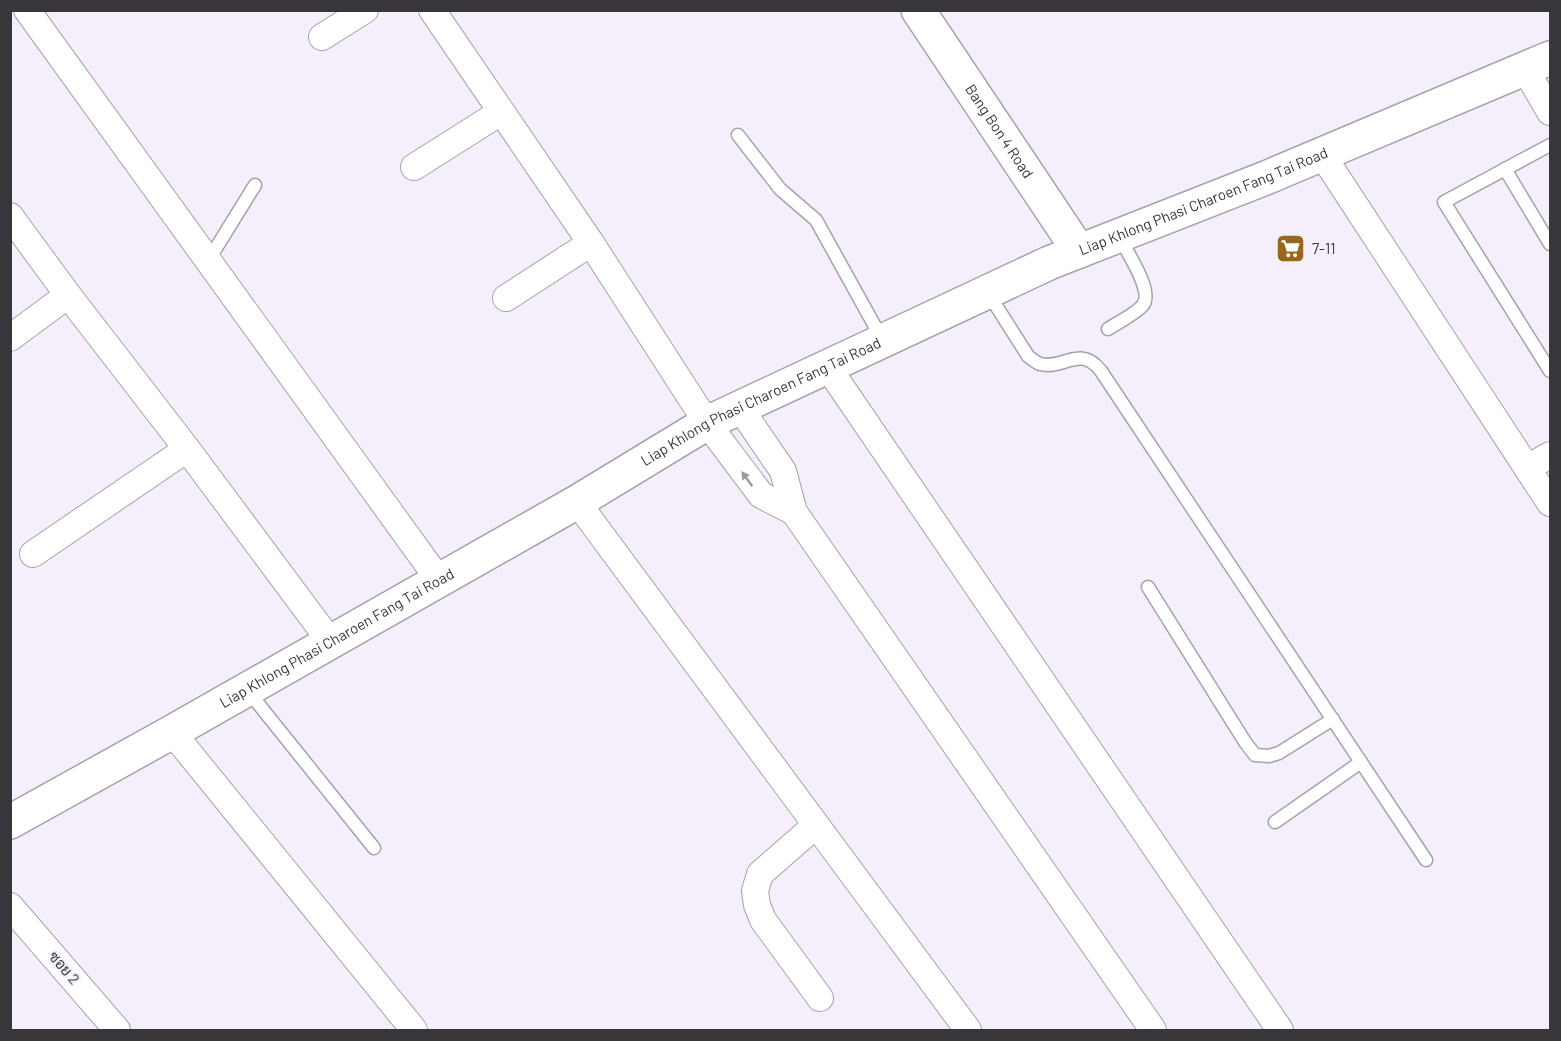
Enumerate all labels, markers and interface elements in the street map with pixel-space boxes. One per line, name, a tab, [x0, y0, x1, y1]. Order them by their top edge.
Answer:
street label: Bang Bon 4 Road	[962, 80, 1038, 181]
street label: Liap Khlong Phasi Charoen Fang Tai Road	[1076, 143, 1330, 258]
supermarket icon: 7-11	[1275, 233, 1307, 265]
place label: 7-11	[1312, 239, 1336, 257]
street label: Liap Khlong Phasi Charoen Fang Tai Road	[637, 333, 883, 469]
one-way arrow	[741, 471, 753, 487]
street label: Liap Khlong Phasi Charoen Fang Tai Road	[216, 564, 457, 711]
street label: ซอย 2	[46, 947, 84, 987]

